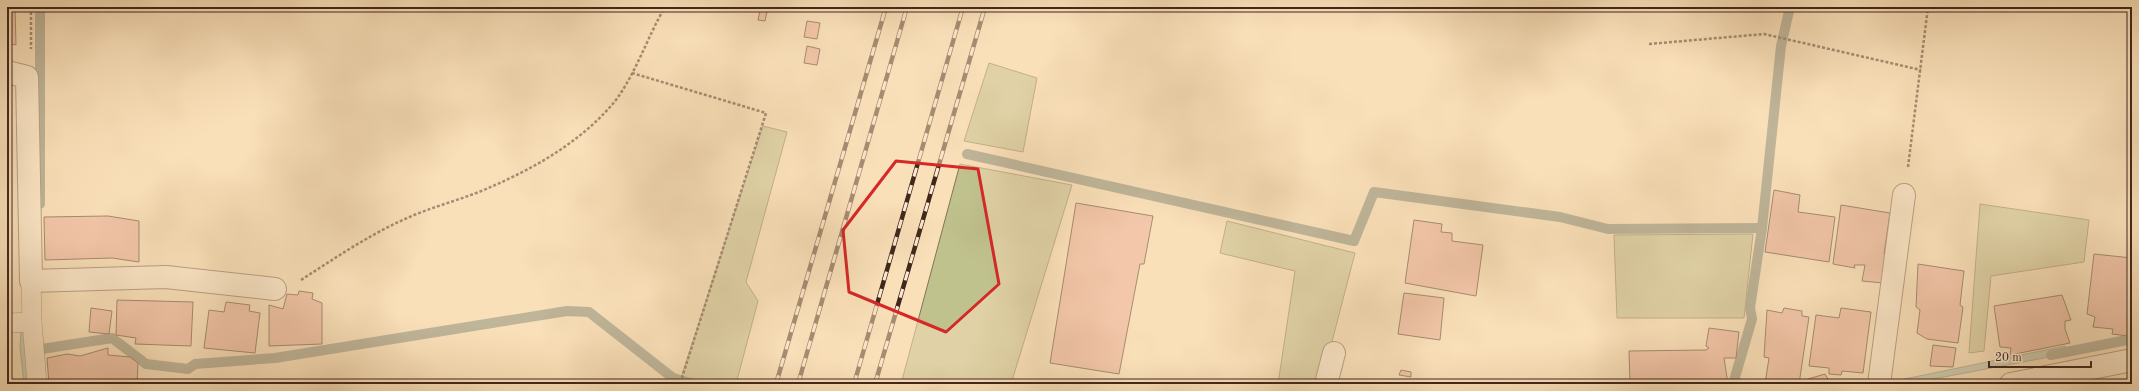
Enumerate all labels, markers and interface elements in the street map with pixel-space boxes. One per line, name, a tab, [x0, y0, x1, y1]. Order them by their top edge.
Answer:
scale bar	[1989, 343, 2091, 369]
text: 20 m	[1995, 352, 2022, 364]

